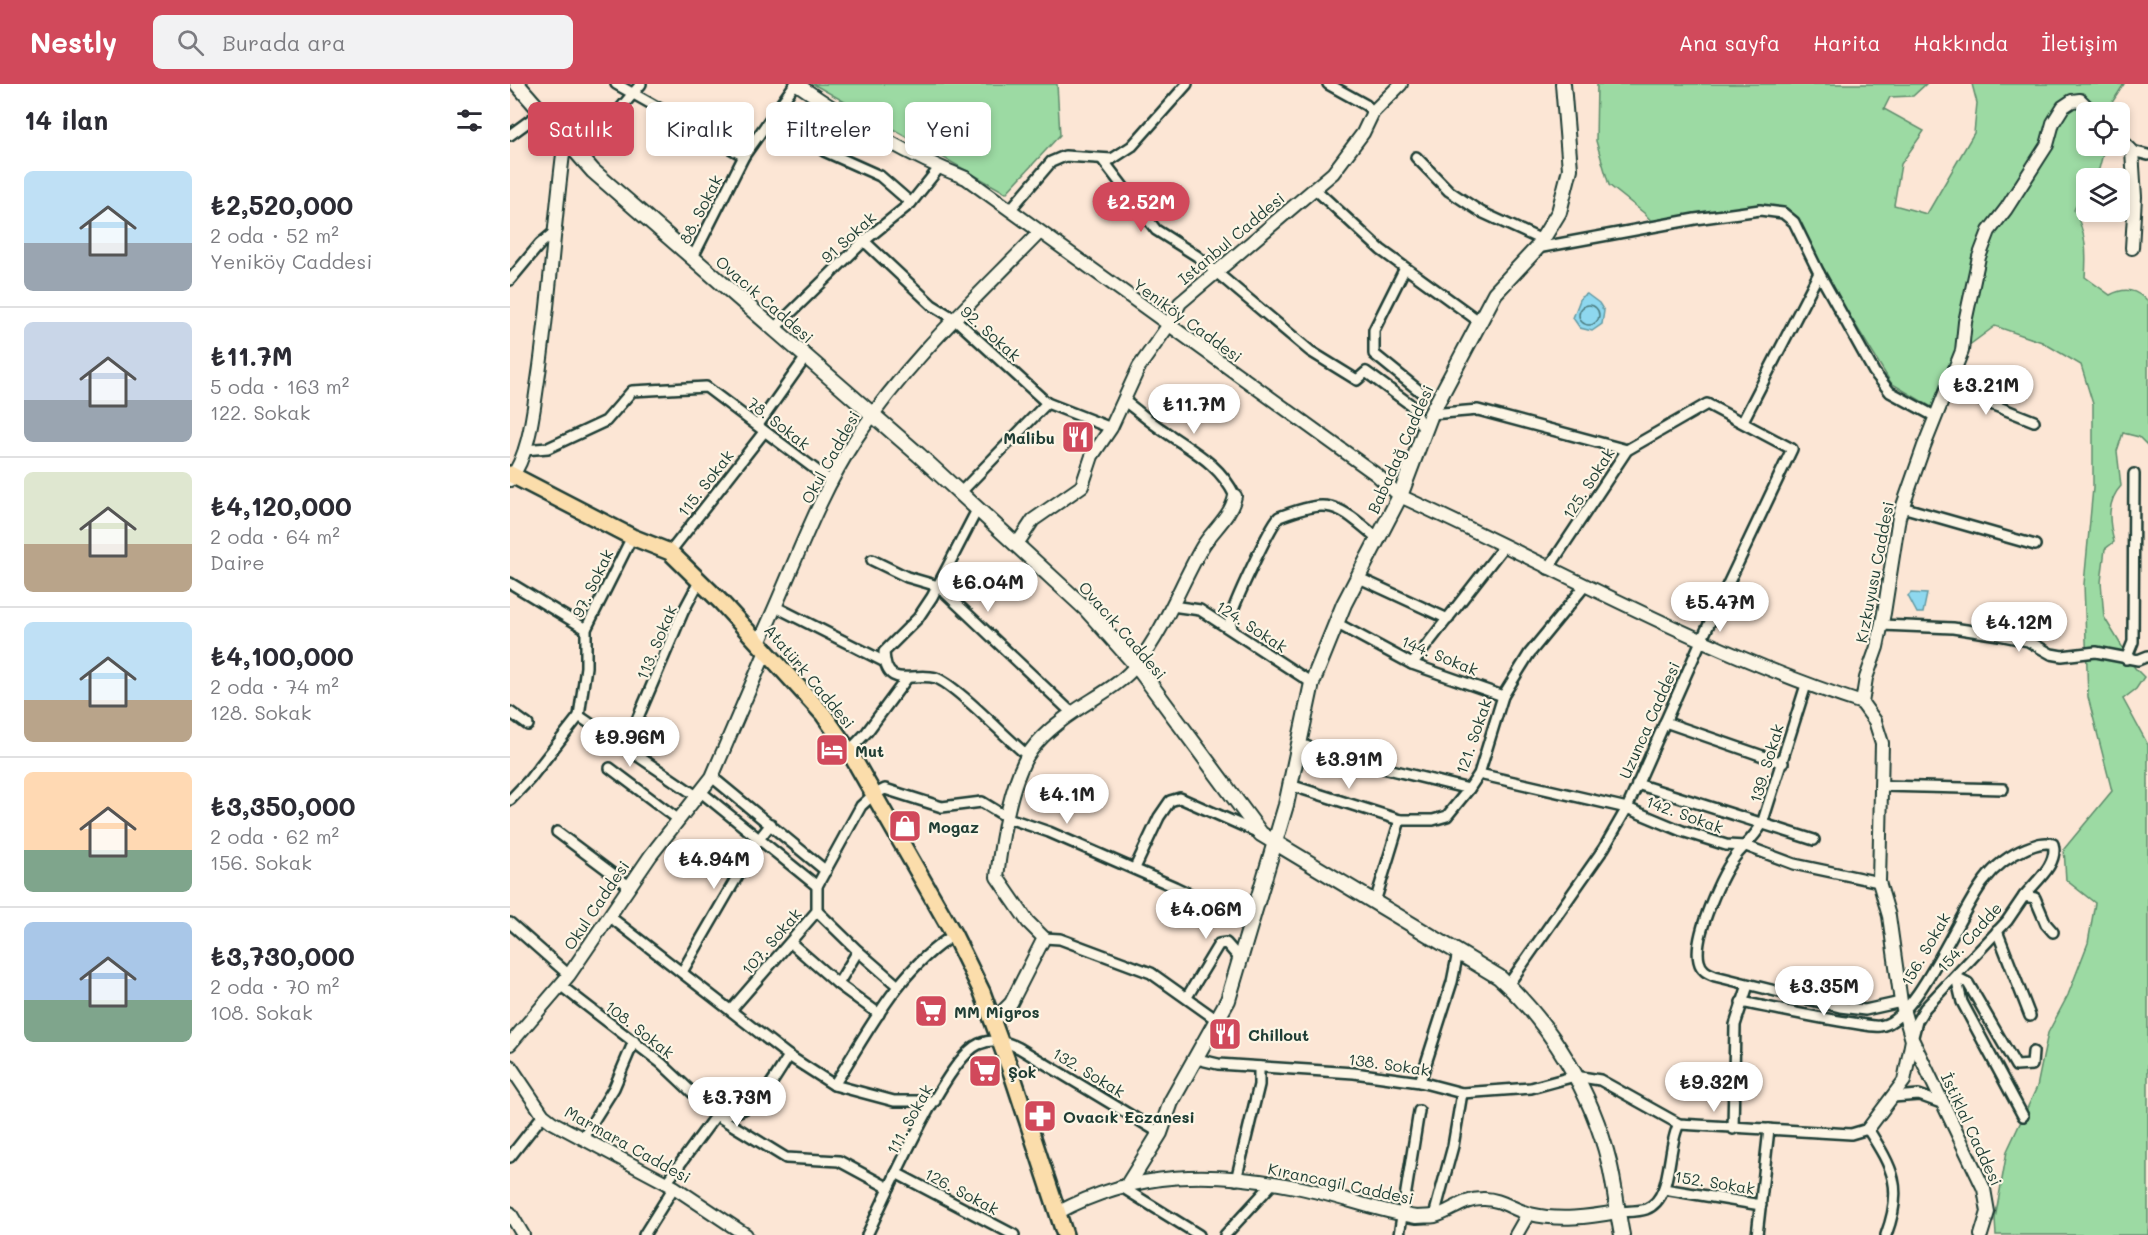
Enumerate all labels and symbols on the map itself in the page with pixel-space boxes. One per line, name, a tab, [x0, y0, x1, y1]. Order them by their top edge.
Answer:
street label: 88. Sokak	[674, 171, 726, 247]
pin: ₺2.52M	[1092, 182, 1190, 233]
street label: Istanbul Caddesi	[1173, 187, 1289, 289]
street label: 91 Sokak	[816, 207, 880, 267]
street label: Ovacık Caddesi	[712, 251, 818, 347]
street label: Yeniköy Caddesi	[1129, 273, 1247, 367]
street label: 92. Sokak	[957, 301, 1025, 365]
pin: ₺3.21M	[1937, 365, 2035, 416]
street label: Babadağ Caddesi	[1362, 381, 1438, 517]
pin: ₺11.7M	[1145, 384, 1243, 435]
street label: 78. Sokak	[743, 392, 815, 454]
street label: Okul Caddesi	[796, 407, 864, 507]
restaurant icon: Malibu	[1060, 419, 1096, 455]
place label: Malibu	[1003, 427, 1055, 448]
street label: 125. Sokak	[1557, 443, 1619, 523]
street label: 115. Sokak	[672, 445, 738, 521]
street label: Kızkuyusu Caddesi	[1850, 499, 1898, 645]
street label: 97. Sokak	[566, 545, 618, 621]
pin: ₺6.04M	[939, 562, 1037, 613]
street label: Ovacık Caddesi	[1075, 577, 1171, 683]
pin: ₺5.47M	[1671, 582, 1769, 633]
street label: 124. Sokak	[1212, 595, 1292, 657]
street label: 113. Sokak	[631, 602, 681, 682]
pin: ₺4.12M	[1970, 602, 2068, 653]
street label: Atatürk Caddesi	[760, 620, 860, 732]
street label: 144. Sokak	[1398, 630, 1482, 680]
street label: Uzunca Caddesi	[1614, 658, 1684, 782]
street label: 121. Sokak	[1450, 695, 1496, 777]
pin: ₺9.96M	[581, 717, 679, 768]
street label: 139. Sokak	[1744, 721, 1788, 805]
hotel icon: Mut	[814, 732, 850, 768]
pin: ₺3.91M	[1300, 739, 1398, 790]
place label: Mut	[855, 740, 884, 761]
pin: ₺4.1M	[1025, 774, 1109, 825]
street label: 142. Sokak	[1643, 790, 1727, 838]
shop icon: Mogaz	[887, 808, 923, 844]
place label: Mogaz	[928, 816, 979, 837]
pin: ₺4.94M	[665, 839, 763, 890]
street label: Okul Caddesi	[558, 856, 634, 954]
pin: ₺4.06M	[1157, 889, 1255, 940]
street label: 154. Cadde	[1932, 898, 2006, 976]
street label: 107. Sokak	[736, 903, 806, 979]
street label: 156. Sokak	[1896, 908, 1954, 990]
pin: ₺3.35M	[1775, 966, 1873, 1017]
supermarket icon: MM Migros	[913, 993, 949, 1029]
street label: 108. Sokak	[601, 995, 679, 1063]
place label: MM Migros	[954, 1001, 1040, 1022]
restaurant icon: Chillout	[1207, 1016, 1243, 1052]
place label: Chillout	[1248, 1024, 1309, 1045]
street label: 132. Sokak	[1049, 1042, 1129, 1102]
street label: 138. Sokak	[1347, 1048, 1431, 1080]
supermarket icon: Şok	[967, 1053, 1003, 1089]
place label: Şok	[1008, 1061, 1036, 1082]
pin: ₺9.32M	[1665, 1062, 1763, 1113]
street label: İstiklal Caddesi	[1937, 1069, 2007, 1189]
pin: ₺3.73M	[688, 1077, 786, 1128]
street label: 111. Sokak	[881, 1080, 937, 1158]
pharmacy icon: Ovacık Eczanesi	[1022, 1098, 1058, 1134]
street label: Marmara Caddesi	[561, 1101, 695, 1187]
place label: Ovacık Eczanesi	[1063, 1106, 1195, 1127]
street label: Kırancagil Caddesi	[1266, 1157, 1416, 1209]
street label: 126. Sokak	[921, 1163, 1003, 1219]
street label: 152. Sokak	[1673, 1165, 1757, 1199]

